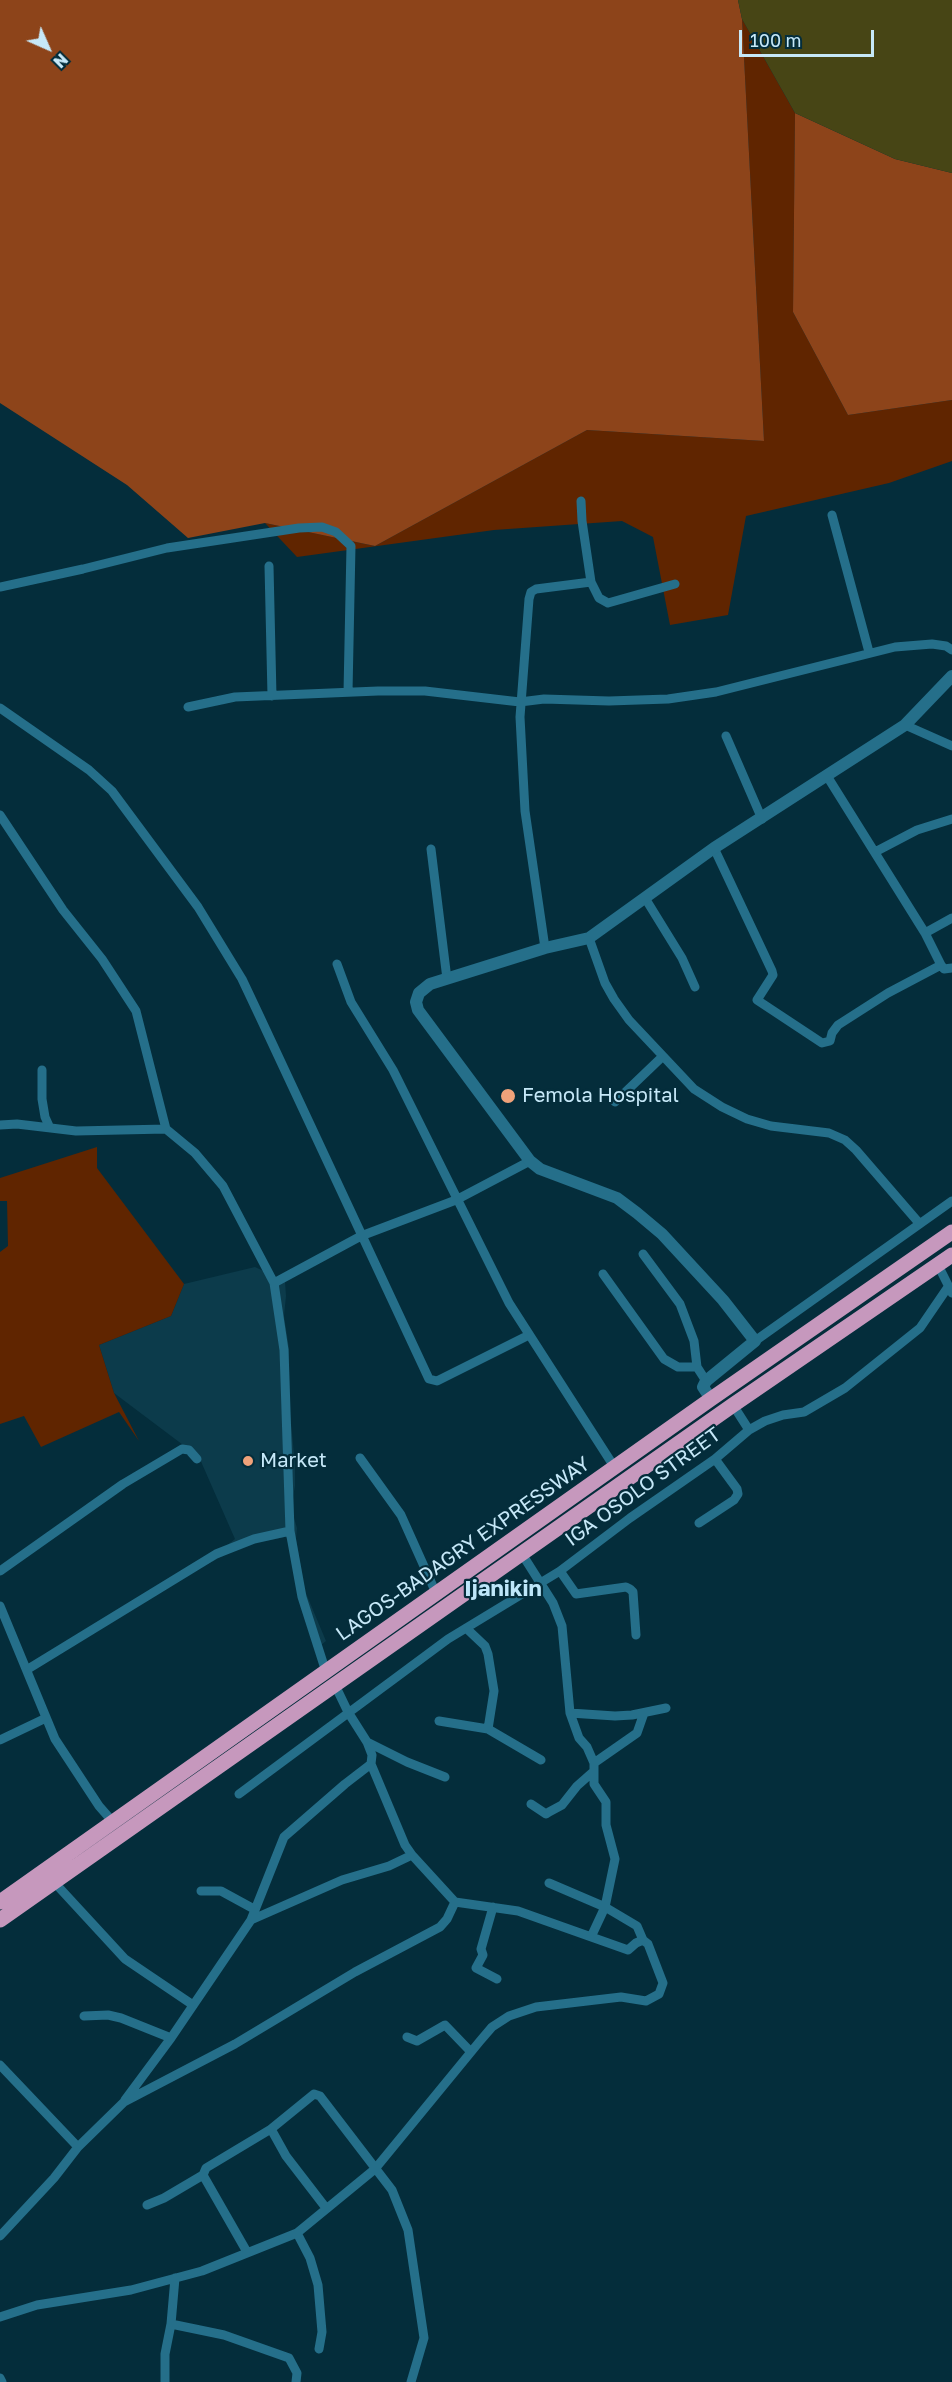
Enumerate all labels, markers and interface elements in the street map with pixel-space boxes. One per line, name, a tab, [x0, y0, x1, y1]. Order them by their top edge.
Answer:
north arrow	[18, 18, 78, 78]
scale bar	[742, 18, 877, 56]
text: 100 m	[750, 29, 801, 51]
text: N	[49, 49, 72, 72]
place label: Femola Hospital	[522, 1084, 679, 1108]
marker: Femola Hospital	[499, 1087, 517, 1105]
street label: IGA OSOLO STREET	[560, 1422, 726, 1552]
place label: Market	[260, 1449, 327, 1473]
street label: LAGOS-BADAGRY EXPRESSWAY	[332, 1452, 594, 1646]
marker: Market	[241, 1454, 255, 1468]
district label: Ijanikin	[464, 1576, 542, 1602]

